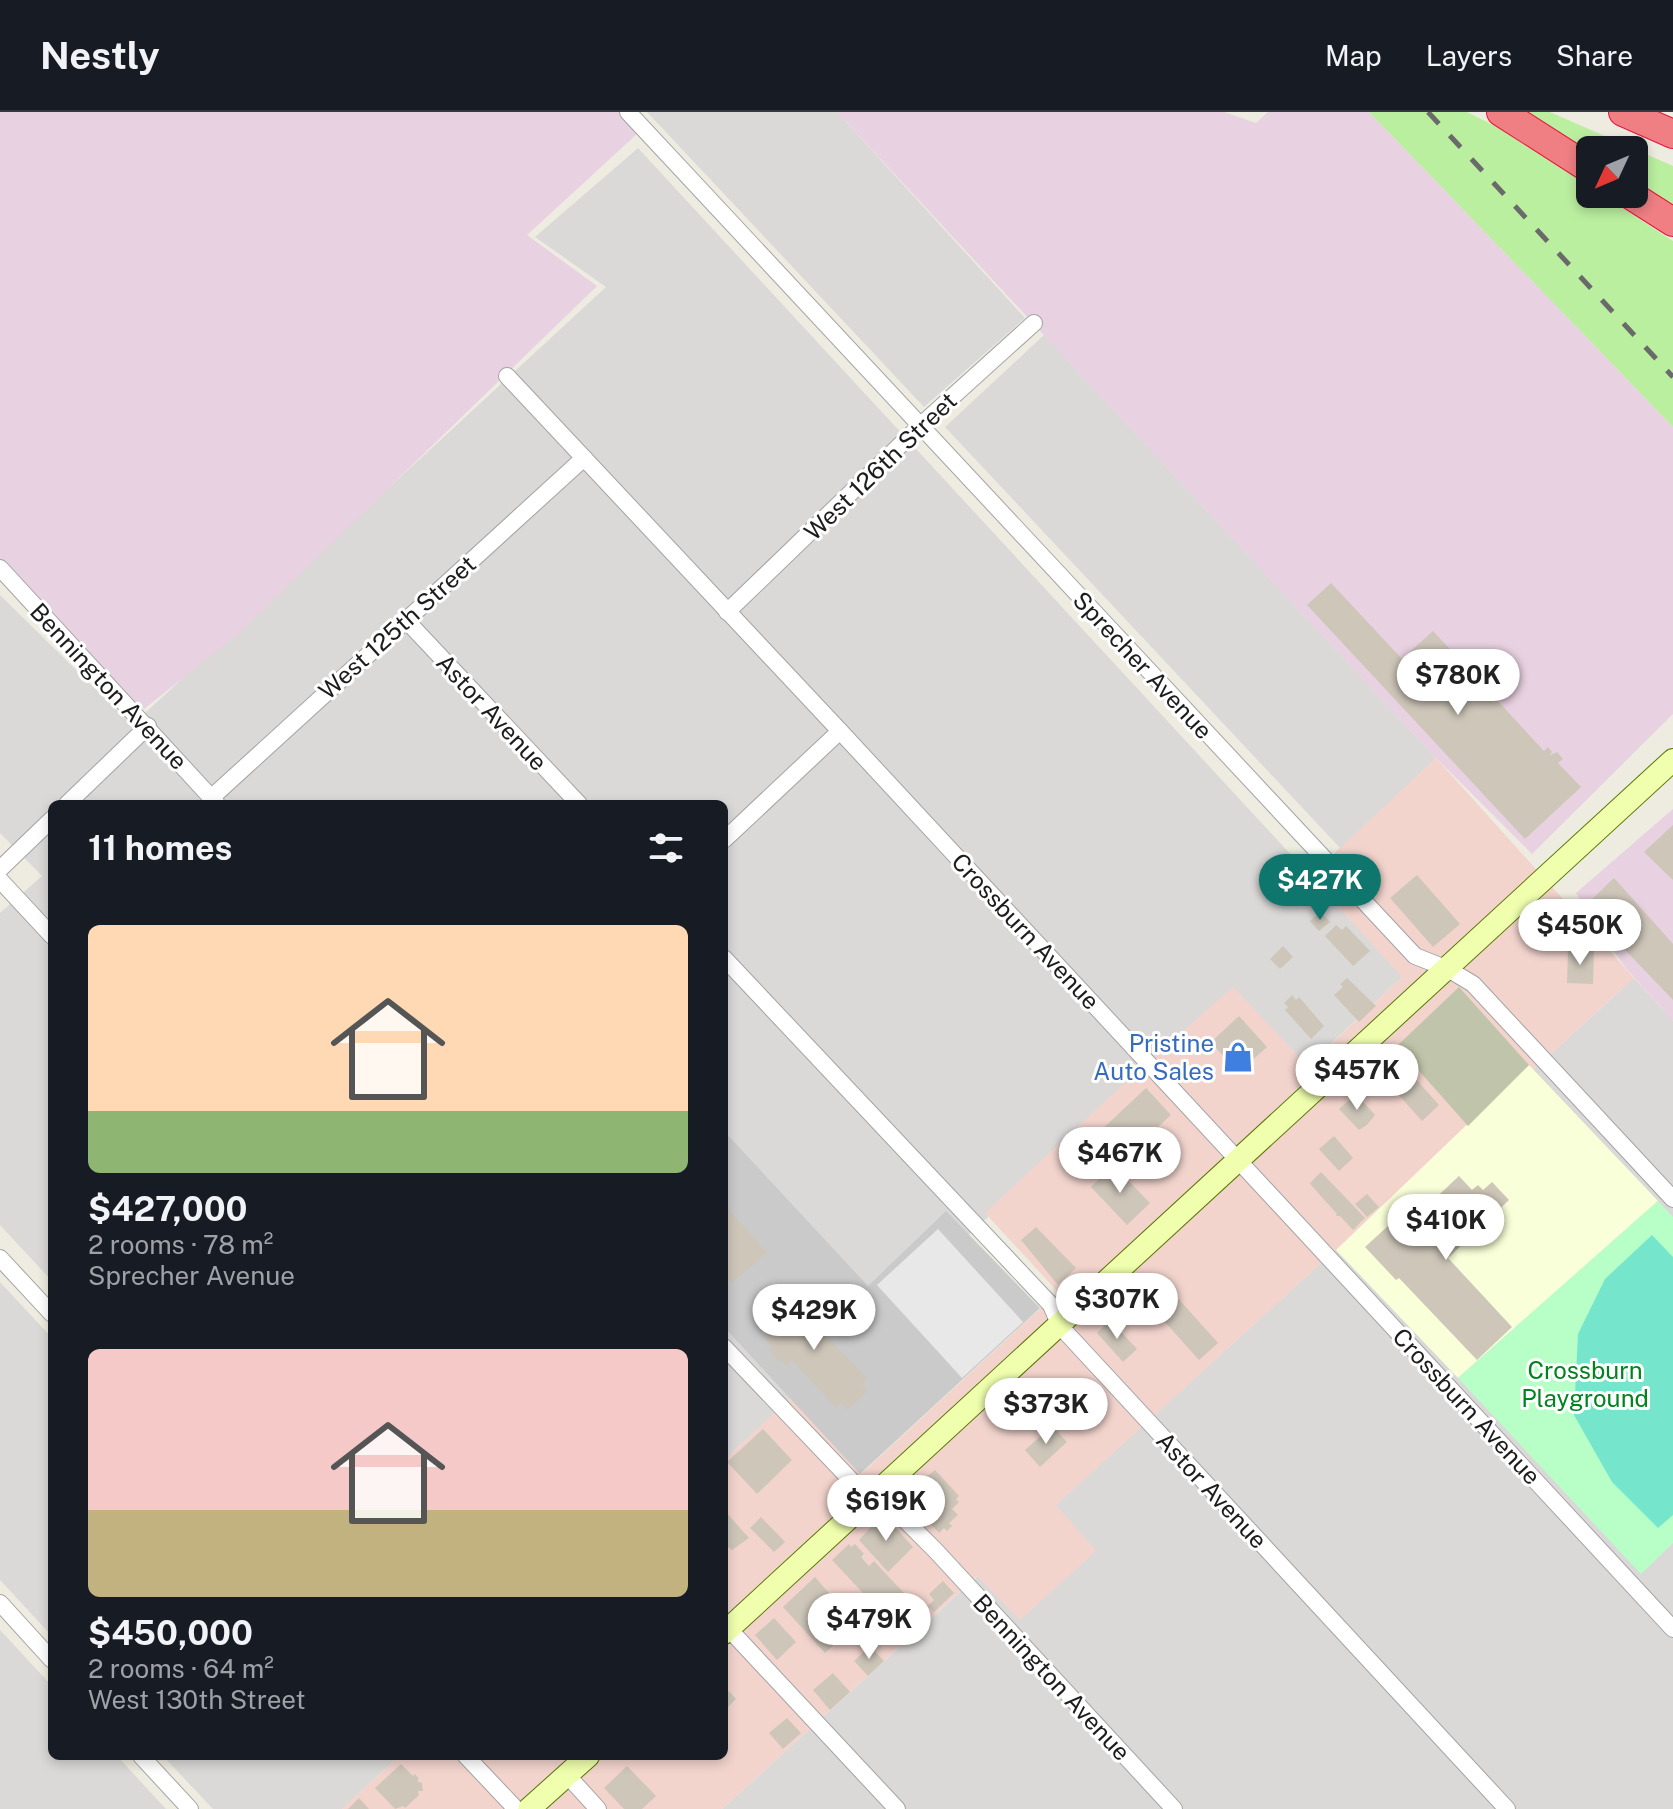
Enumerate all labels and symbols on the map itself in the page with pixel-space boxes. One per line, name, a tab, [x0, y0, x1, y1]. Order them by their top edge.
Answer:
north arrow	[1576, 136, 1648, 208]
street label: West 126th Street	[798, 386, 962, 546]
street label: West 125th Street	[313, 549, 481, 705]
street label: Sprecher Avenue	[1068, 586, 1218, 744]
street label: Bennington Avenue	[25, 597, 193, 775]
street label: Astor Avenue	[431, 648, 553, 776]
pin: $780K	[1402, 649, 1514, 717]
street label: Crossburn Avenue	[946, 847, 1106, 1015]
pin: $427K	[1264, 854, 1376, 922]
pin: $450K	[1524, 899, 1636, 967]
place label: Pristine Auto Sales	[1093, 1029, 1214, 1085]
shop icon: Pristine Auto Sales	[1221, 1040, 1255, 1074]
pin: $457K	[1301, 1044, 1413, 1112]
pin: $467K	[1064, 1127, 1176, 1195]
pin: $410K	[1390, 1194, 1502, 1262]
pin: $307K	[1061, 1273, 1173, 1341]
pin: $429K	[758, 1284, 870, 1352]
street label: Crossburn Avenue	[1387, 1322, 1547, 1490]
park label: Crossburn Playground	[1521, 1356, 1649, 1412]
pin: $373K	[990, 1378, 1102, 1446]
street label: Astor Avenue	[1151, 1426, 1273, 1554]
pin: $619K	[830, 1475, 942, 1543]
street label: Bennington Avenue	[968, 1588, 1136, 1766]
pin: $479K	[813, 1593, 925, 1661]

